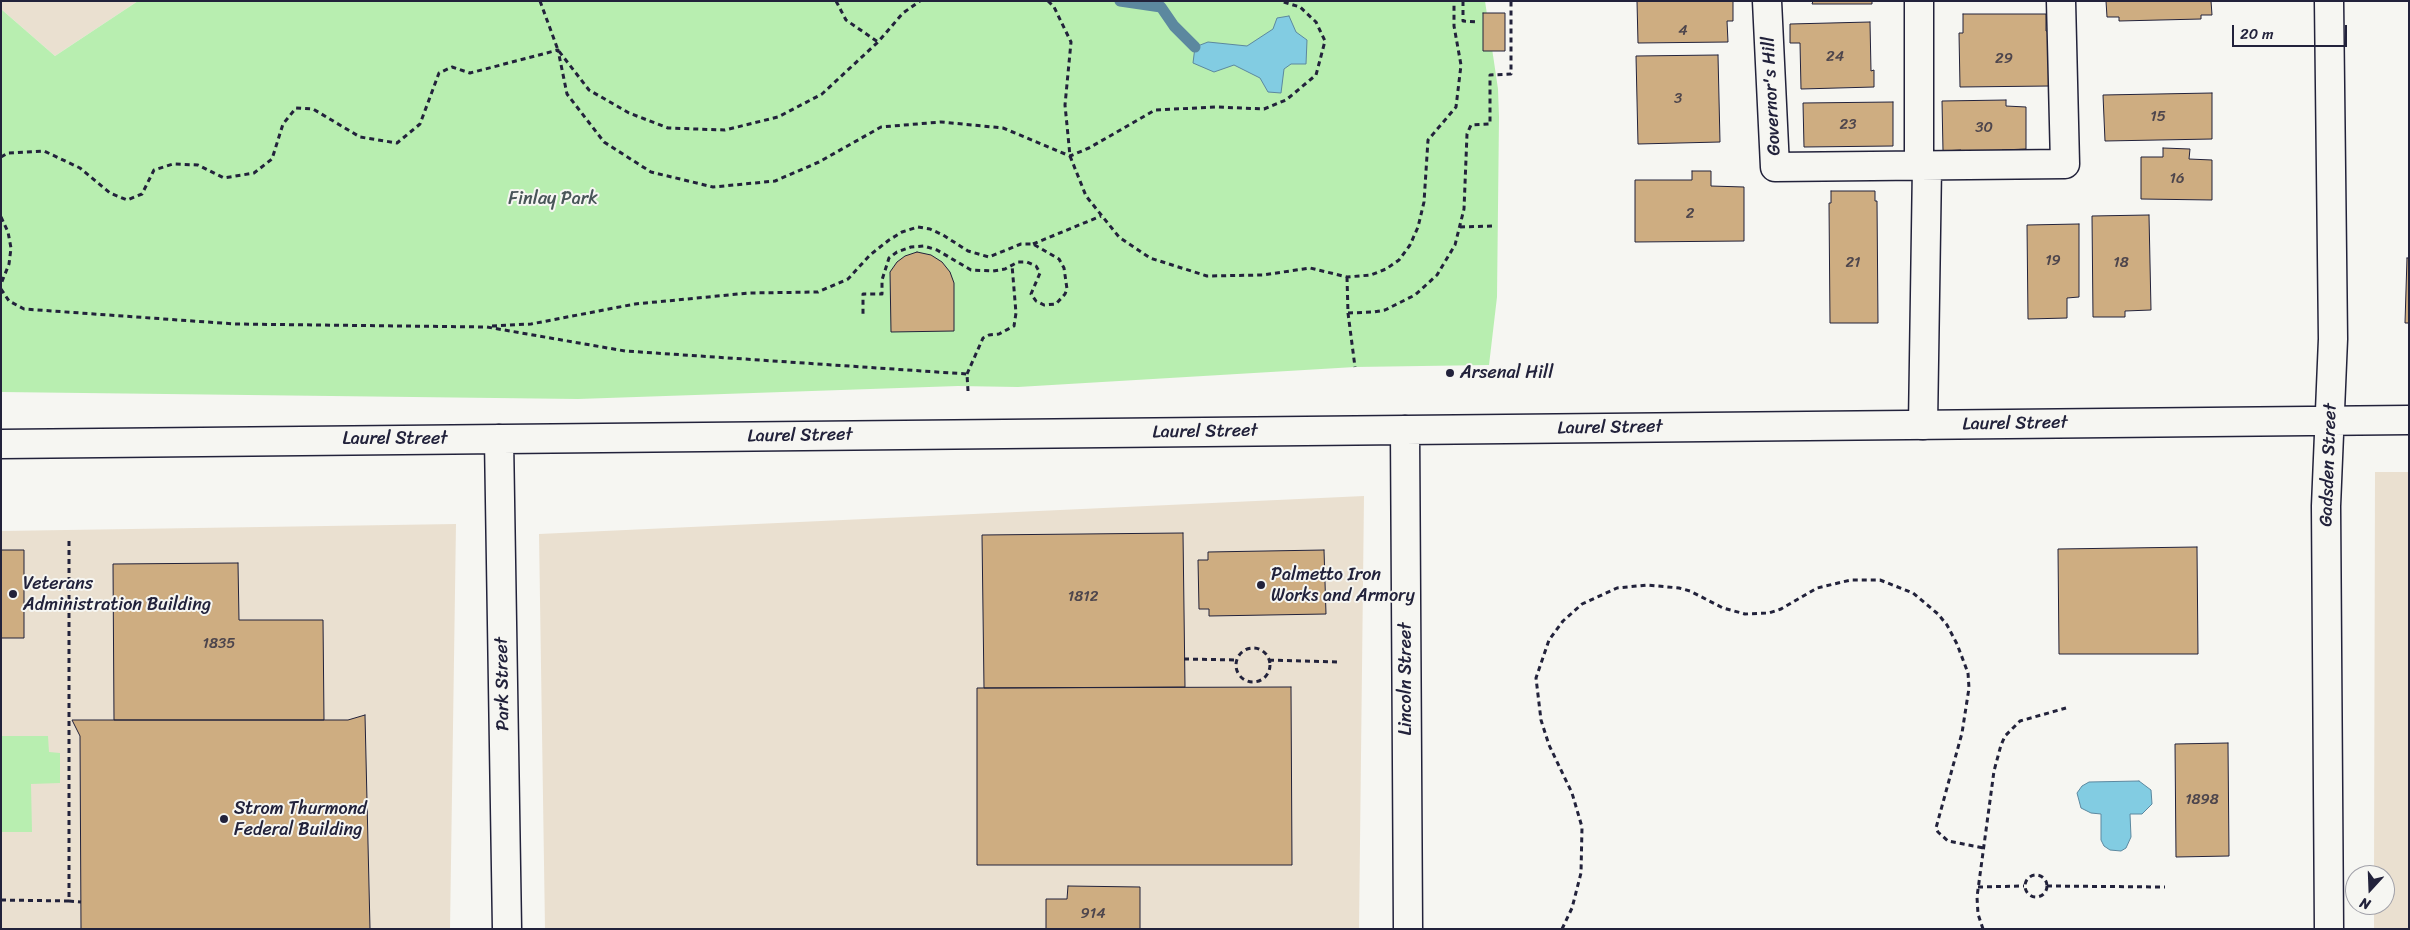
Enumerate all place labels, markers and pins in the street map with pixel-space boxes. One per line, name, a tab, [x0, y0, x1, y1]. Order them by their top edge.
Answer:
place label: Arsenal Hill	[1460, 362, 1553, 384]
marker: Arsenal Hill	[1444, 367, 1456, 379]
place label: Palmetto Iron Works and Armory	[1271, 564, 1415, 606]
place label: Veterans Administration Building	[23, 573, 211, 616]
marker: Palmetto Iron Works and Armory	[1255, 579, 1267, 591]
marker: Veterans Administration Building	[7, 588, 19, 600]
place label: Strom Thurmond Federal Building	[234, 798, 367, 841]
marker: Strom Thurmond Federal Building	[218, 813, 230, 825]

